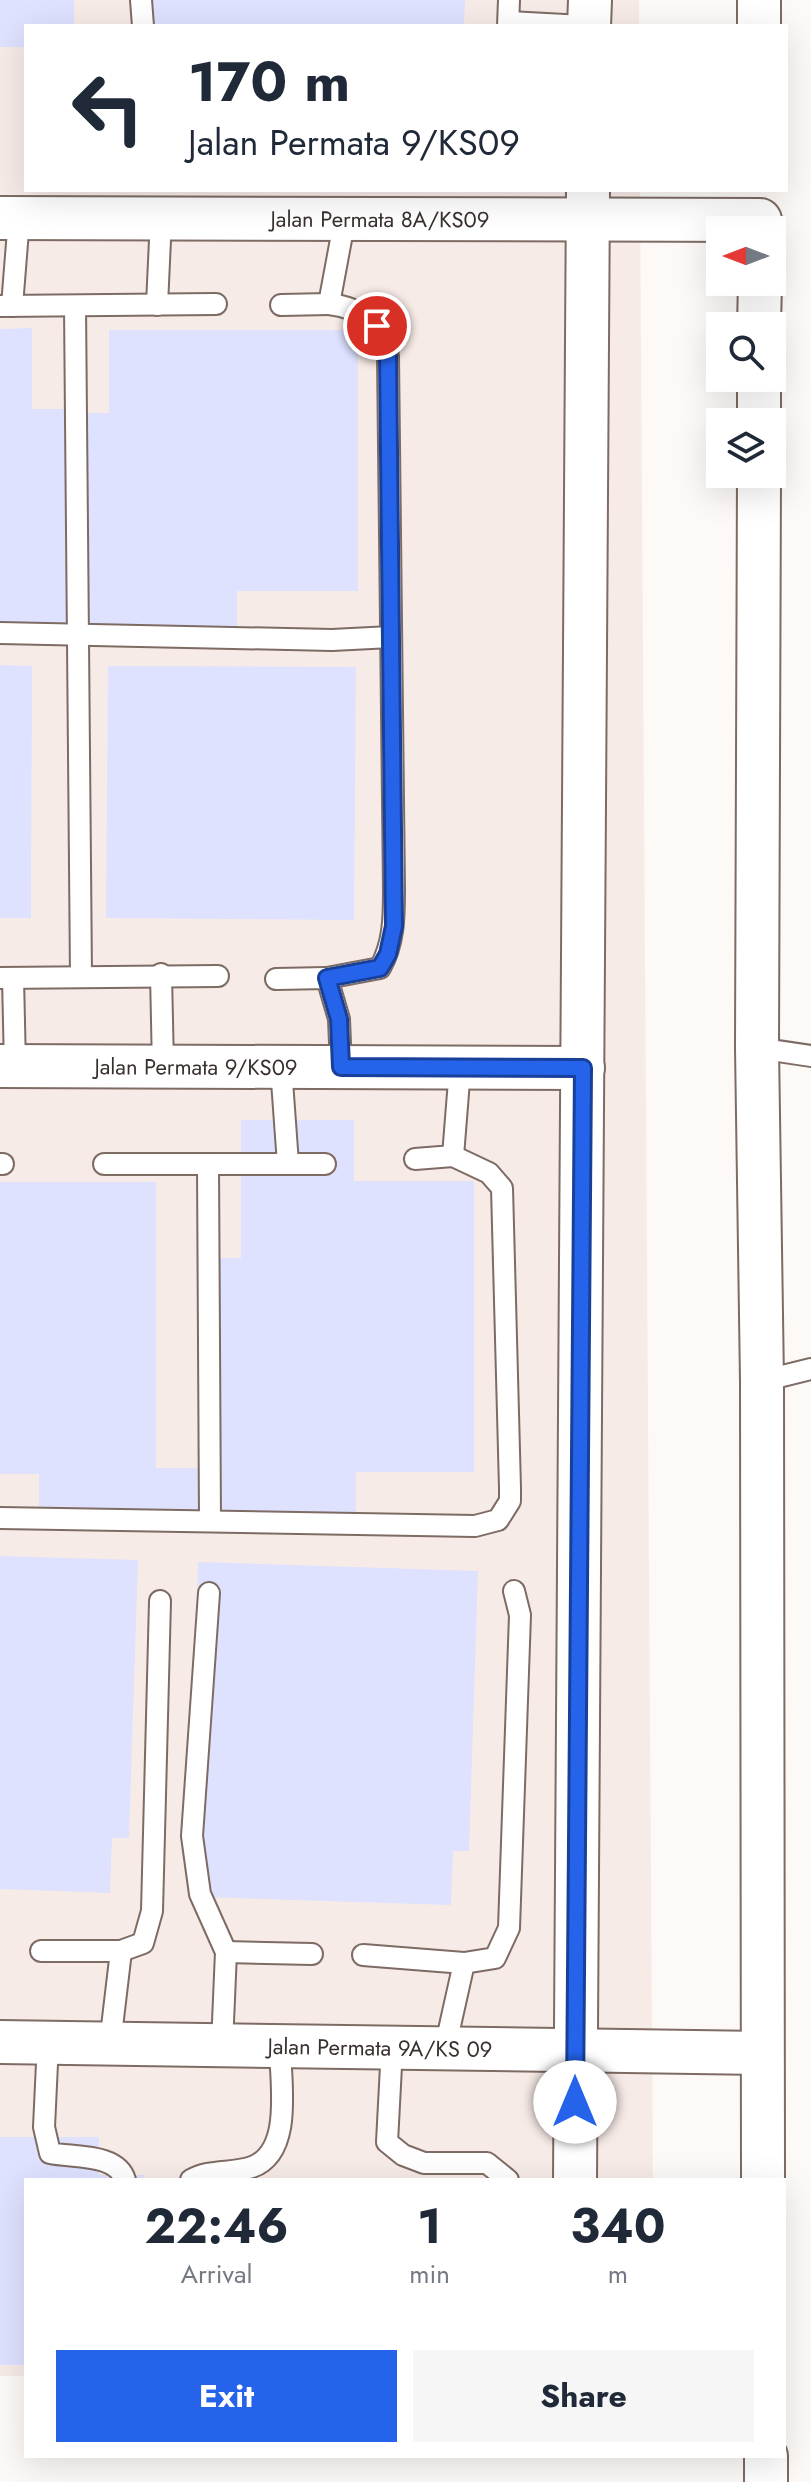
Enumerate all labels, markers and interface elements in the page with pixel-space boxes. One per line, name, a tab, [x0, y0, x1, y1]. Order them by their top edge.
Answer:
text: 170 m	[188, 41, 350, 122]
icon: left	[56, 56, 160, 160]
text: Jalan Permata 9/KS09	[188, 116, 520, 168]
street label: Jalan Permata 8A/KS09	[268, 203, 489, 235]
north arrow	[706, 216, 786, 296]
map controls	[706, 216, 786, 488]
pin	[343, 292, 411, 360]
icon: arrive	[355, 304, 399, 348]
button: search	[706, 312, 786, 392]
button: layers	[706, 408, 786, 488]
street label: Jalan Permata 9/KS09	[91, 1050, 298, 1083]
street label: Jalan Permata 9A/KS 09	[264, 2030, 493, 2065]
position arrow	[533, 2060, 617, 2144]
text: 22:46	[145, 2192, 289, 2261]
text: 1	[417, 2192, 442, 2261]
text: 340	[570, 2192, 665, 2261]
text: Arrival	[181, 2255, 252, 2293]
text: min	[409, 2255, 450, 2293]
text: m	[608, 2255, 628, 2293]
button: Exit	[56, 2350, 397, 2442]
button: Share	[413, 2350, 754, 2442]

